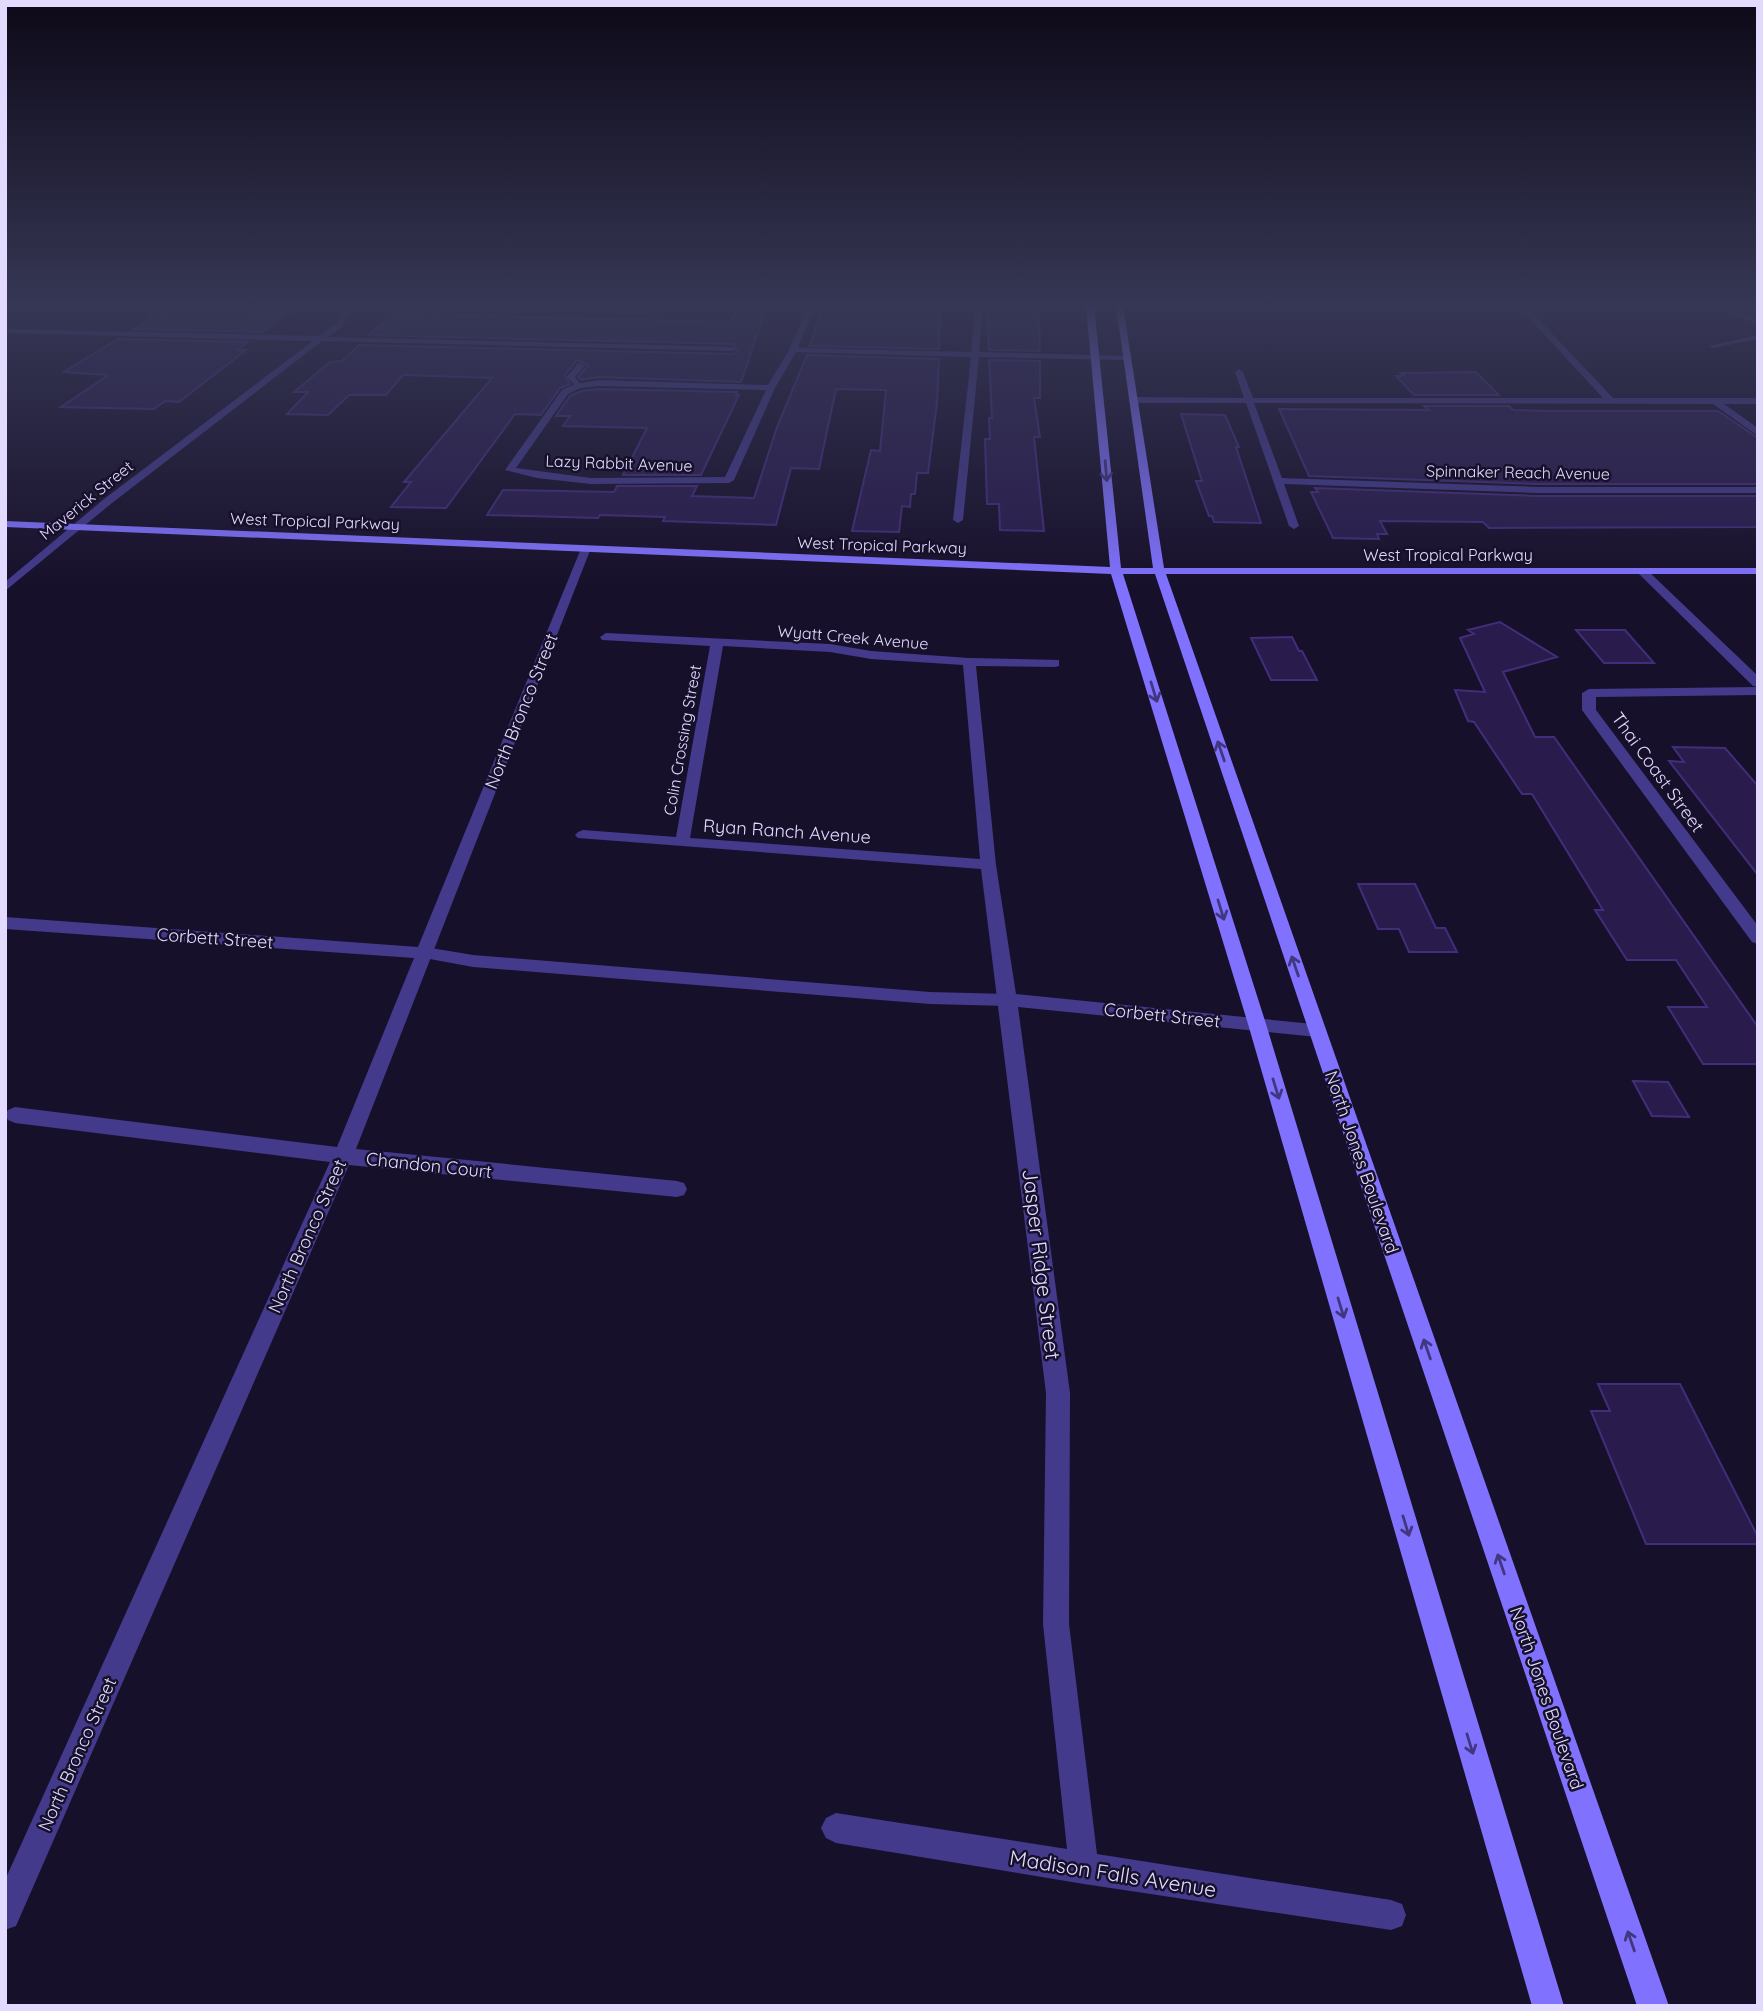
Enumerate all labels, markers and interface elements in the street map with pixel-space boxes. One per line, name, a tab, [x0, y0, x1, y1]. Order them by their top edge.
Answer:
street label: Lazy Rabbit Avenue	[545, 450, 693, 476]
street label: Maverick Street	[35, 456, 137, 544]
one-way arrow	[1100, 459, 1113, 482]
street label: Spinnaker Reach Avenue	[1426, 460, 1610, 484]
street label: West Tropical Parkway	[230, 508, 400, 534]
street label: West Tropical Parkway	[797, 532, 967, 558]
street label: West Tropical Parkway	[1363, 545, 1533, 565]
street label: Wyatt Creek Avenue	[777, 620, 929, 654]
street label: North Bronco Street	[479, 630, 563, 792]
street label: Colin Crossing Street	[659, 663, 705, 817]
one-way arrow	[1148, 681, 1161, 703]
street label: Thai Coast Street	[1607, 707, 1709, 837]
one-way arrow	[1214, 740, 1226, 762]
street label: Ryan Ranch Avenue	[702, 814, 872, 848]
one-way arrow	[1216, 898, 1229, 920]
street label: Corbett Street	[156, 922, 274, 954]
one-way arrow	[1288, 955, 1300, 977]
street label: Corbett Street	[1103, 997, 1221, 1033]
street label: North Jones Boulevard	[1320, 1068, 1404, 1256]
one-way arrow	[1271, 1078, 1284, 1100]
street label: Chandon Court	[365, 1147, 493, 1183]
street label: North Bronco Street	[263, 1156, 351, 1316]
street label: Jasper Ridge Street	[1017, 1167, 1067, 1361]
one-way arrow	[1335, 1296, 1348, 1318]
one-way arrow	[1420, 1338, 1433, 1360]
one-way arrow	[1400, 1514, 1413, 1536]
one-way arrow	[1494, 1553, 1507, 1575]
street label: North Jones Boulevard	[1505, 1604, 1589, 1792]
street label: North Bronco Street	[33, 1674, 121, 1834]
one-way arrow	[1465, 1732, 1478, 1754]
street label: Madison Falls Avenue	[1008, 1844, 1218, 1902]
one-way arrow	[1624, 1931, 1636, 1953]

